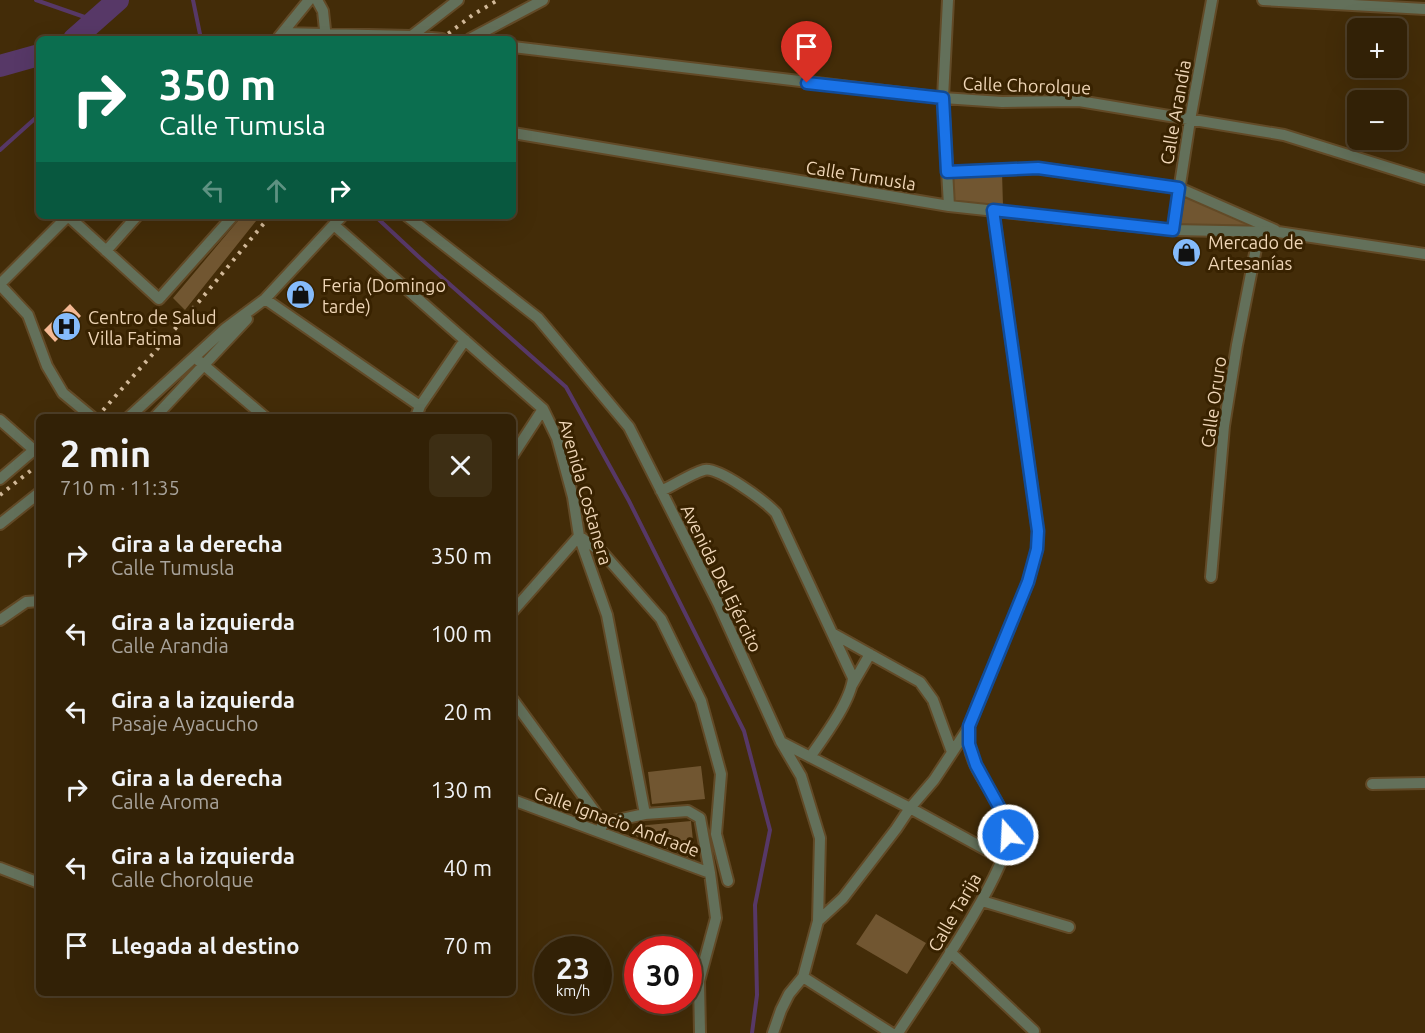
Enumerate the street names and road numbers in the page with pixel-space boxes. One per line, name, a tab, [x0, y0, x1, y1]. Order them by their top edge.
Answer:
street label: Calle Arandia	[1156, 58, 1194, 166]
street label: Calle Chorolque	[962, 73, 1092, 97]
street label: Calle Tumusla	[805, 156, 917, 194]
street label: Calle Oruro	[1197, 355, 1229, 449]
street label: Avenida Costanera	[556, 417, 616, 567]
street label: Avenida Del Ejército	[678, 501, 766, 655]
street label: Calle Ignacio Andrade	[531, 782, 703, 860]
street label: Calle Tarija	[924, 869, 984, 955]

